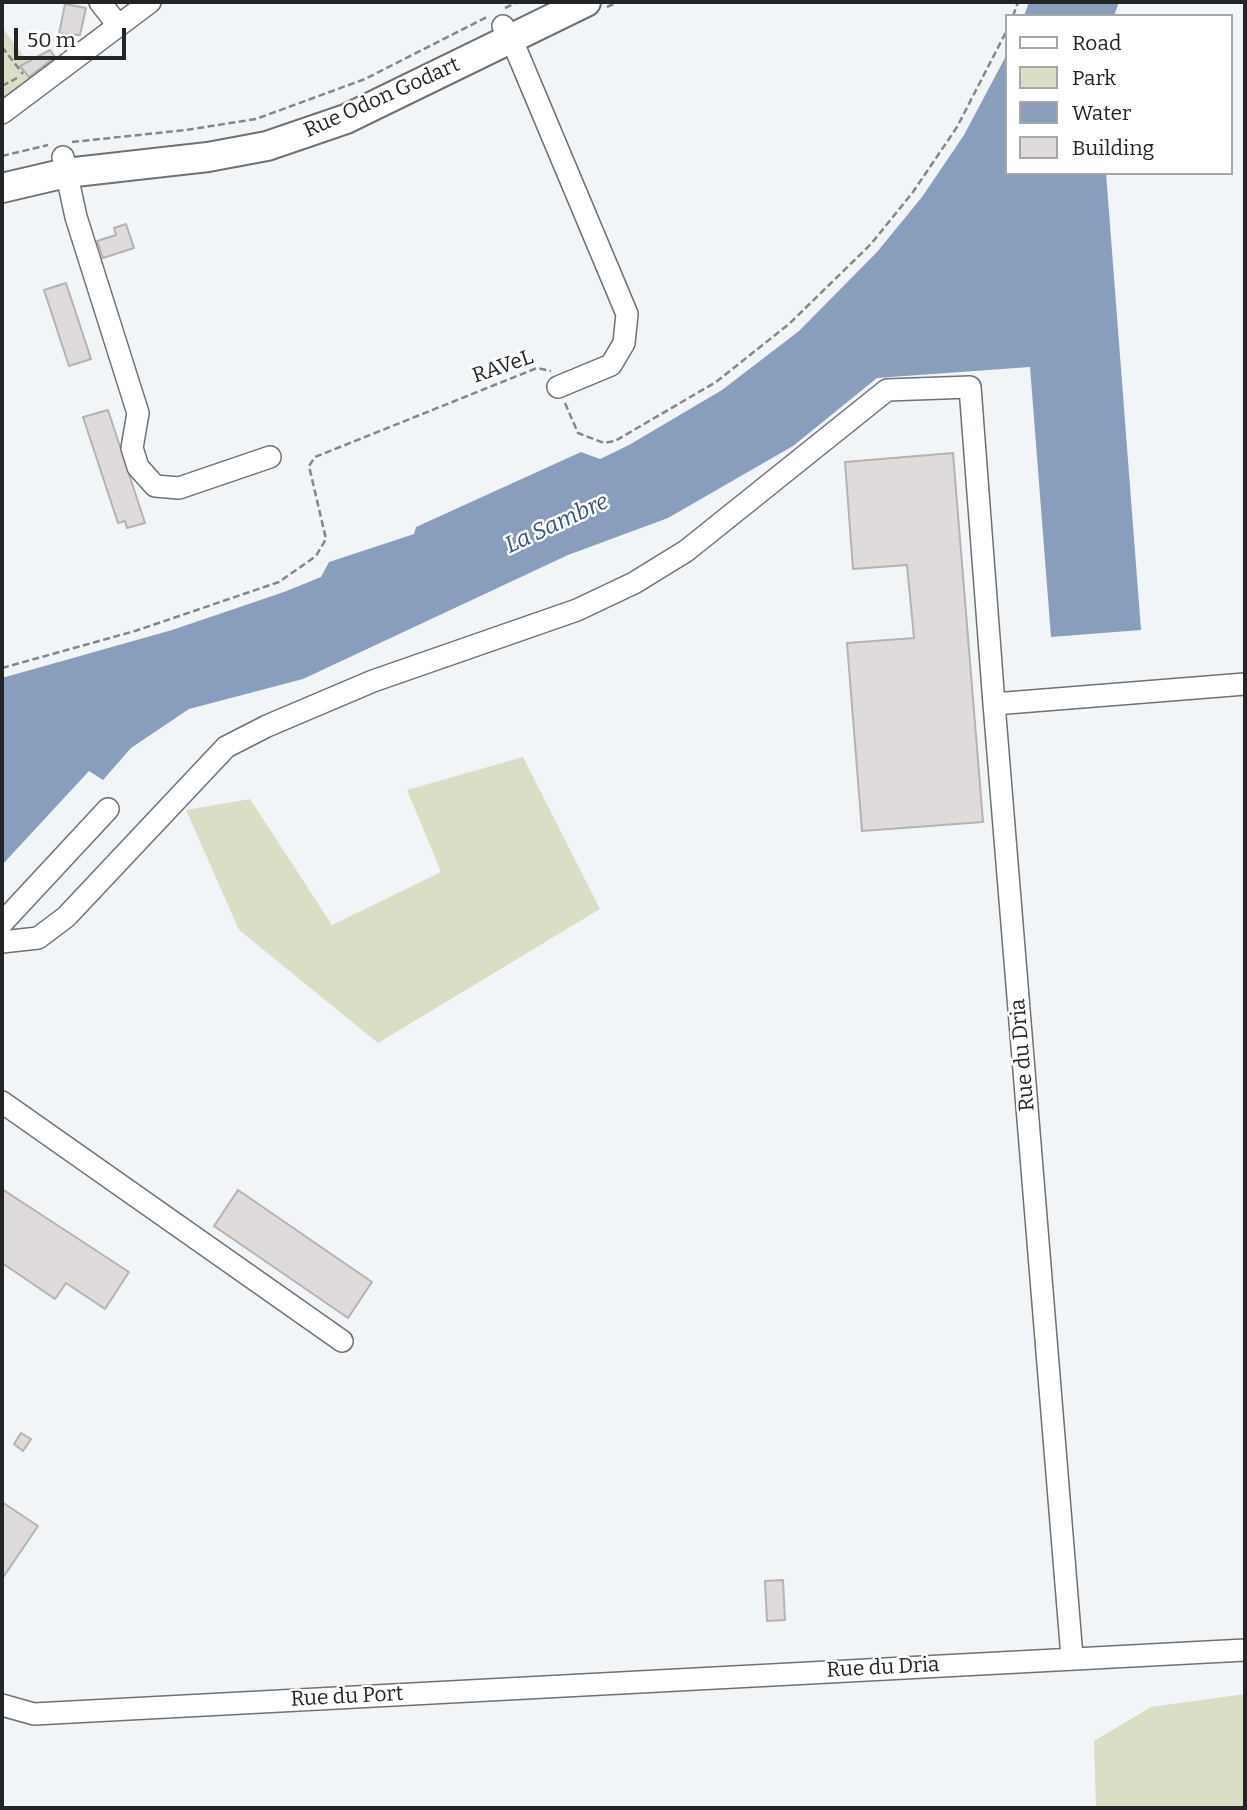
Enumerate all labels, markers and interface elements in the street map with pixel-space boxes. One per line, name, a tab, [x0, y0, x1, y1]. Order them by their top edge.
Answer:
scale bar	[18, 14, 130, 58]
legend	[1006, 14, 1233, 175]
text: 50 m	[27, 27, 76, 53]
text: Road	[1072, 30, 1121, 56]
street label: Rue Odon Godart	[300, 52, 464, 144]
text: Park	[1072, 65, 1116, 91]
text: Water	[1072, 100, 1131, 126]
text: Building	[1072, 135, 1154, 161]
street label: RAVeL	[469, 345, 537, 389]
water label: La Sambre	[501, 488, 613, 560]
street label: Rue du Dria	[1006, 998, 1040, 1112]
street label: Rue du Dria	[826, 1652, 940, 1684]
street label: Rue du Port	[290, 1681, 404, 1713]

